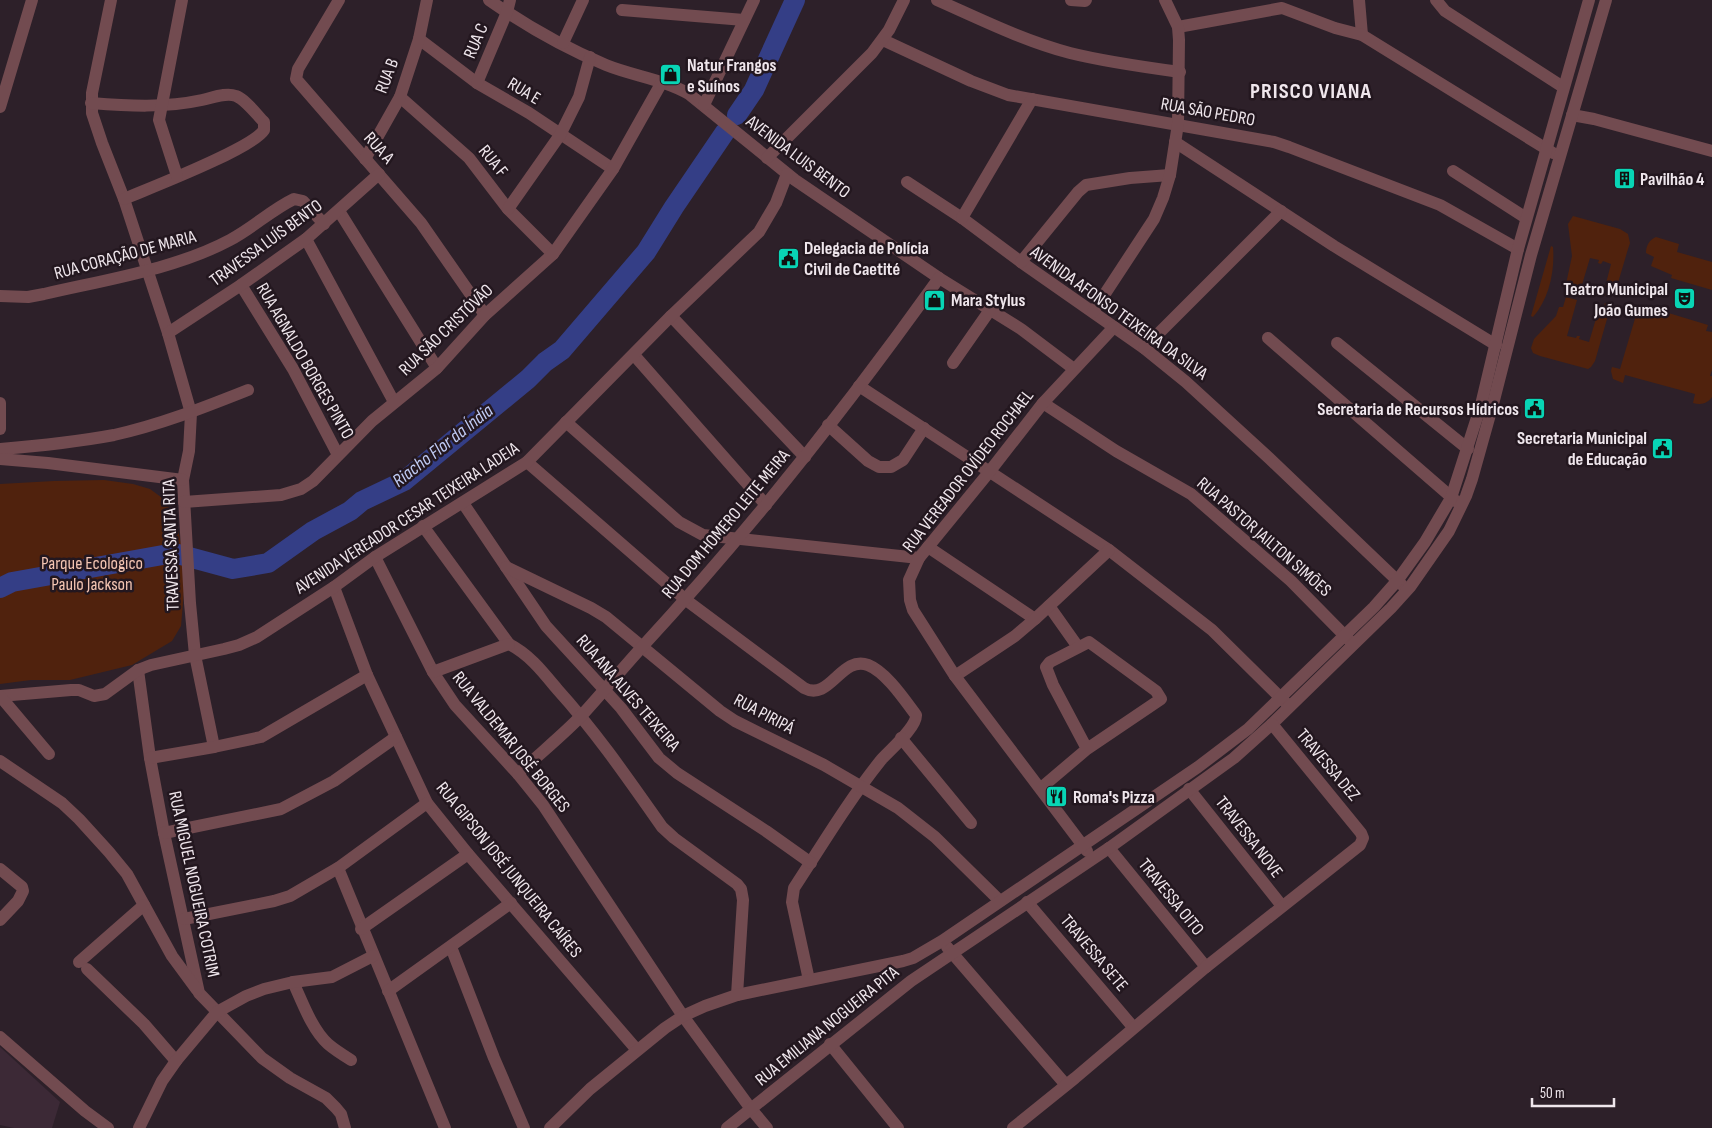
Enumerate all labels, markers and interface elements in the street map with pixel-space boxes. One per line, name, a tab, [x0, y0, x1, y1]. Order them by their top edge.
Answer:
street label: RUA C	[459, 20, 493, 62]
place label: Natur Frangos e Suínos	[687, 55, 776, 97]
street label: RUA B	[371, 56, 403, 96]
shop icon: Natur Frangos e Suínos	[659, 63, 683, 87]
street label: RUA E	[504, 73, 544, 109]
district label: PRISCO VIANA	[1250, 78, 1372, 105]
street label: RUA SÃO PEDRO	[1159, 93, 1257, 131]
street label: AVENIDA LUIS BENTO	[741, 110, 854, 203]
street label: RUA A	[359, 128, 399, 168]
street label: RUA F	[474, 141, 512, 181]
building icon: Pavilhão 4	[1612, 167, 1636, 191]
place label: Pavilhão 4	[1640, 169, 1705, 190]
street label: TRAVESSA LUÍS BENTO	[206, 195, 326, 291]
street label: RUA CORAÇÃO DE MARIA	[52, 226, 199, 284]
place label: Delegacia de Polícia Civil de Caetité	[804, 238, 929, 280]
street label: AVENIDA AFONSO TEIXEIRA DA SILVA	[1025, 241, 1212, 385]
public building icon: Delegacia de Polícia Civil de Caetité	[776, 246, 800, 270]
street label: RUA AGNALDO BORGES PINTO	[252, 279, 358, 443]
place label: Teatro Municipal João Gumes	[1563, 279, 1668, 321]
street label: RUA SÃO CRISTÓVÃO	[395, 280, 497, 380]
theatre icon: Teatro Municipal João Gumes	[1672, 287, 1696, 311]
shop icon: Mara Stylus	[923, 288, 947, 312]
place label: Mara Stylus	[951, 290, 1025, 311]
street label: RUA VEREADOR OVÍDEO ROCHAEL	[898, 385, 1038, 556]
public building icon: Secretaria de Recursos Hídricos	[1523, 397, 1547, 421]
water label: Riacho Flor da Índia	[388, 399, 498, 492]
place label: Secretaria de Recursos Hídricos	[1317, 399, 1519, 420]
place label: Secretaria Municipal de Educação	[1517, 428, 1647, 470]
public building icon: Secretaria Municipal de Educação	[1651, 436, 1675, 460]
street label: AVENIDA VEREADOR CESAR TEIXEIRA LADEIA	[290, 437, 523, 599]
street label: RUA DOM HOMERO LEITE MEIRA	[658, 445, 795, 603]
street label: RUA PASTOR JAILTON SIMÕES	[1192, 473, 1336, 601]
street label: TRAVESSA SANTA RITA	[158, 478, 184, 611]
park label: Parque Ecologico Paulo Jackson	[41, 553, 143, 595]
street label: RUA ANA ALVES TEIXEIRA	[572, 630, 684, 756]
street label: RUA VALDEMAR JOSÉ BORGES	[448, 667, 574, 817]
street label: RUA PIRIPÁ	[730, 689, 798, 739]
street label: TRAVESSA DEZ	[1292, 725, 1365, 806]
street label: RUA GIPSON JOSÉ JUNQUEIRA CAÍRES	[432, 778, 586, 962]
restaurant icon: Roma's Pizza	[1045, 785, 1069, 809]
place label: Roma's Pizza	[1073, 787, 1155, 808]
street label: RUA MIGUEL NOGUEIRA COTRIM	[164, 789, 224, 979]
street label: TRAVESSA NOVE	[1211, 792, 1287, 882]
street label: TRAVESSA OITO	[1134, 855, 1208, 939]
street label: TRAVESSA SETE	[1056, 910, 1132, 996]
street label: RUA EMILIANA NOGUEIRA PITA	[751, 962, 903, 1090]
scale bar	[1532, 1076, 1614, 1108]
text: 50 m	[1540, 1084, 1565, 1103]

